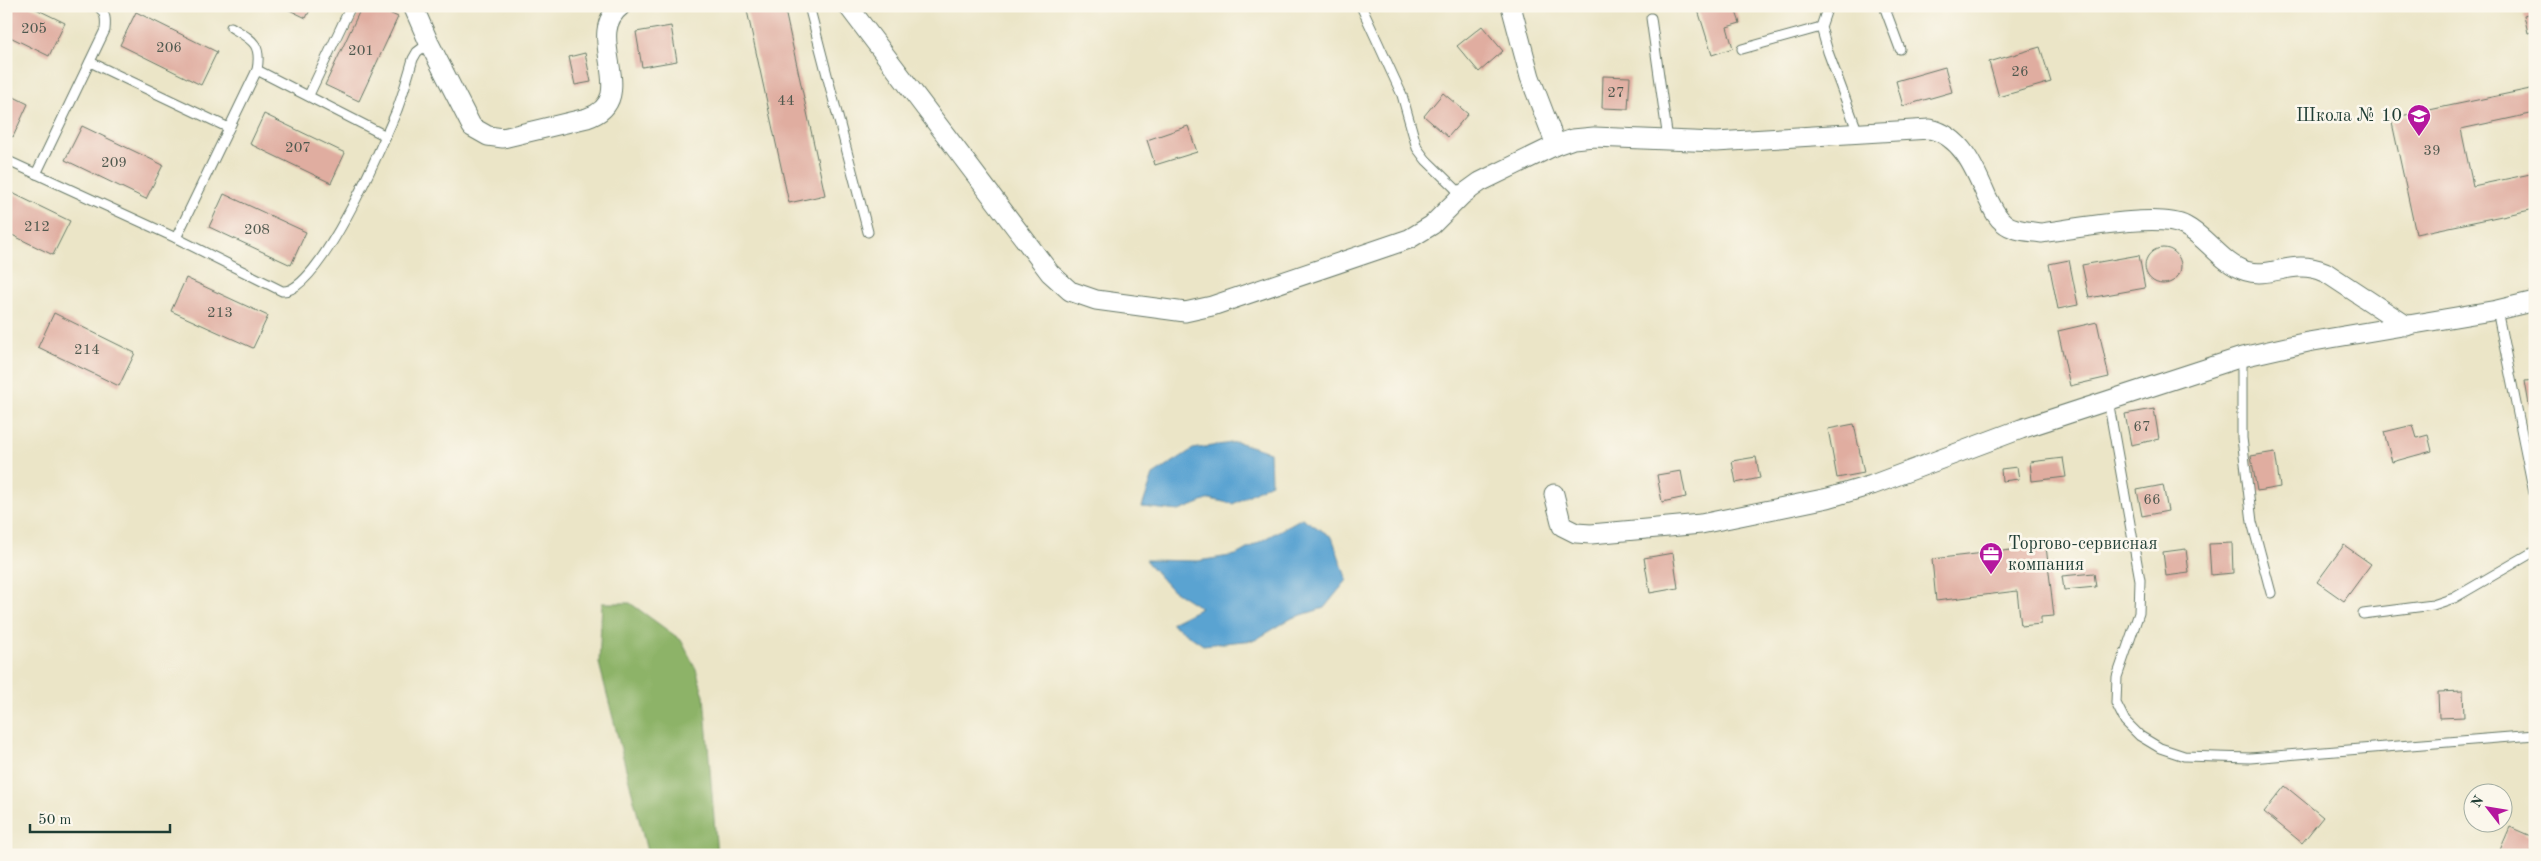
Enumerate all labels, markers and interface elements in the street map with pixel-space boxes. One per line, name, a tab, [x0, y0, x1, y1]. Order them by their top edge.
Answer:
house number: 205	[21, 22, 47, 37]
house number: 206	[156, 41, 182, 56]
house number: 201	[348, 44, 374, 59]
house number: 26	[2011, 65, 2029, 80]
house number: 27	[1607, 86, 1625, 101]
house number: 44	[777, 94, 795, 109]
school or university icon: Школа № 10	[2406, 103, 2432, 137]
place label: Школа № 10	[2296, 107, 2402, 125]
house number: 207	[285, 141, 311, 156]
house number: 39	[2423, 144, 2441, 159]
house number: 209	[101, 156, 127, 171]
house number: 212	[24, 220, 50, 235]
house number: 208	[244, 223, 270, 238]
house number: 213	[207, 306, 233, 321]
house number: 214	[74, 343, 100, 358]
house number: 67	[2133, 420, 2151, 435]
house number: 66	[2143, 493, 2161, 508]
place label: Торгово-сервисная компания	[2008, 535, 2158, 574]
office icon: Торгово-сервисная компания	[1978, 541, 2004, 575]
north arrow	[2464, 784, 2514, 834]
text: N	[2469, 793, 2487, 810]
scale bar	[30, 801, 170, 833]
text: 50 m	[38, 813, 72, 828]

